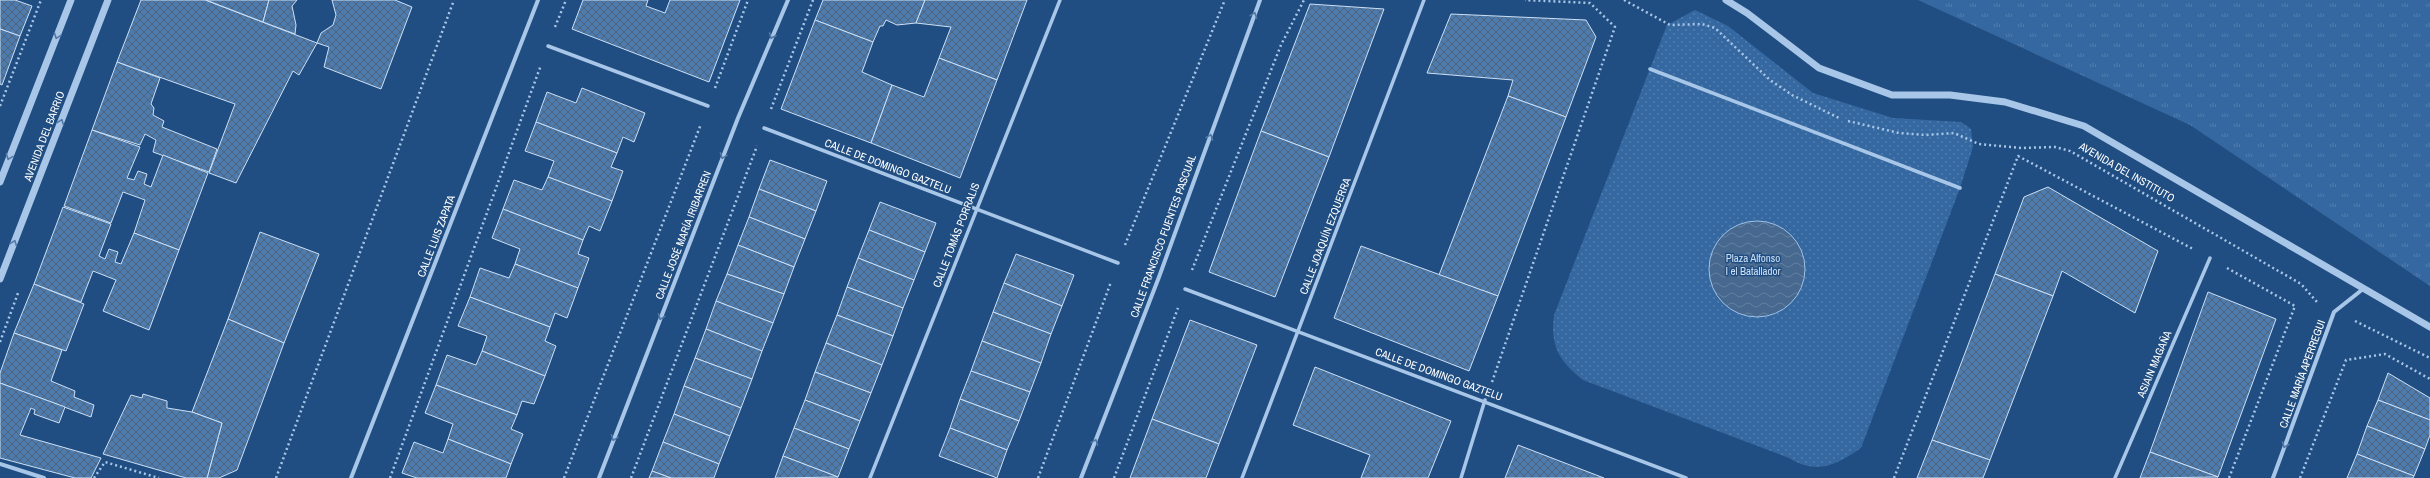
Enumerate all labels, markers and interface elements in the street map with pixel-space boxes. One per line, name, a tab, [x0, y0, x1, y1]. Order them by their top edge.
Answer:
one-way arrow	[1250, 11, 1258, 18]
one-way arrow	[769, 32, 777, 39]
one-way arrow	[53, 33, 61, 40]
street label: AVENIDA DEL BARRIO	[20, 89, 68, 184]
one-way arrow	[57, 118, 65, 125]
one-way arrow	[1205, 133, 1213, 140]
street label: CALLE DE DOMINGO GAZTELU	[823, 135, 953, 197]
street label: AVENIDA DEL INSTITUTO	[2076, 138, 2177, 205]
street label: CALLE FRANCISCO FUENTES PASCUAL	[1127, 152, 1199, 320]
one-way arrow	[720, 153, 728, 160]
one-way arrow	[6, 154, 14, 161]
street label: CALLE JOSÉ MARÍA IRIBARREN	[652, 169, 714, 301]
street label: CALLE JOAQUÍN EZQUERRA	[1296, 175, 1354, 296]
street label: CALLE TOMÁS PORRALIS	[930, 181, 982, 289]
street label: CALLE LUIS ZAPATA	[414, 192, 458, 279]
one-way arrow	[10, 240, 18, 247]
park label: Plaza Alfonso I el Batallador	[1725, 251, 1781, 278]
one-way arrow	[658, 312, 666, 320]
street label: CALLE MARÍA APERREGUI	[2276, 318, 2328, 430]
street label: ASIAIN MAGAÑA	[2133, 328, 2175, 400]
street label: CALLE DE DOMINGO GAZTELU	[1373, 344, 1505, 404]
one-way arrow	[611, 434, 619, 441]
one-way arrow	[1090, 438, 1098, 445]
one-way arrow	[2282, 442, 2290, 449]

